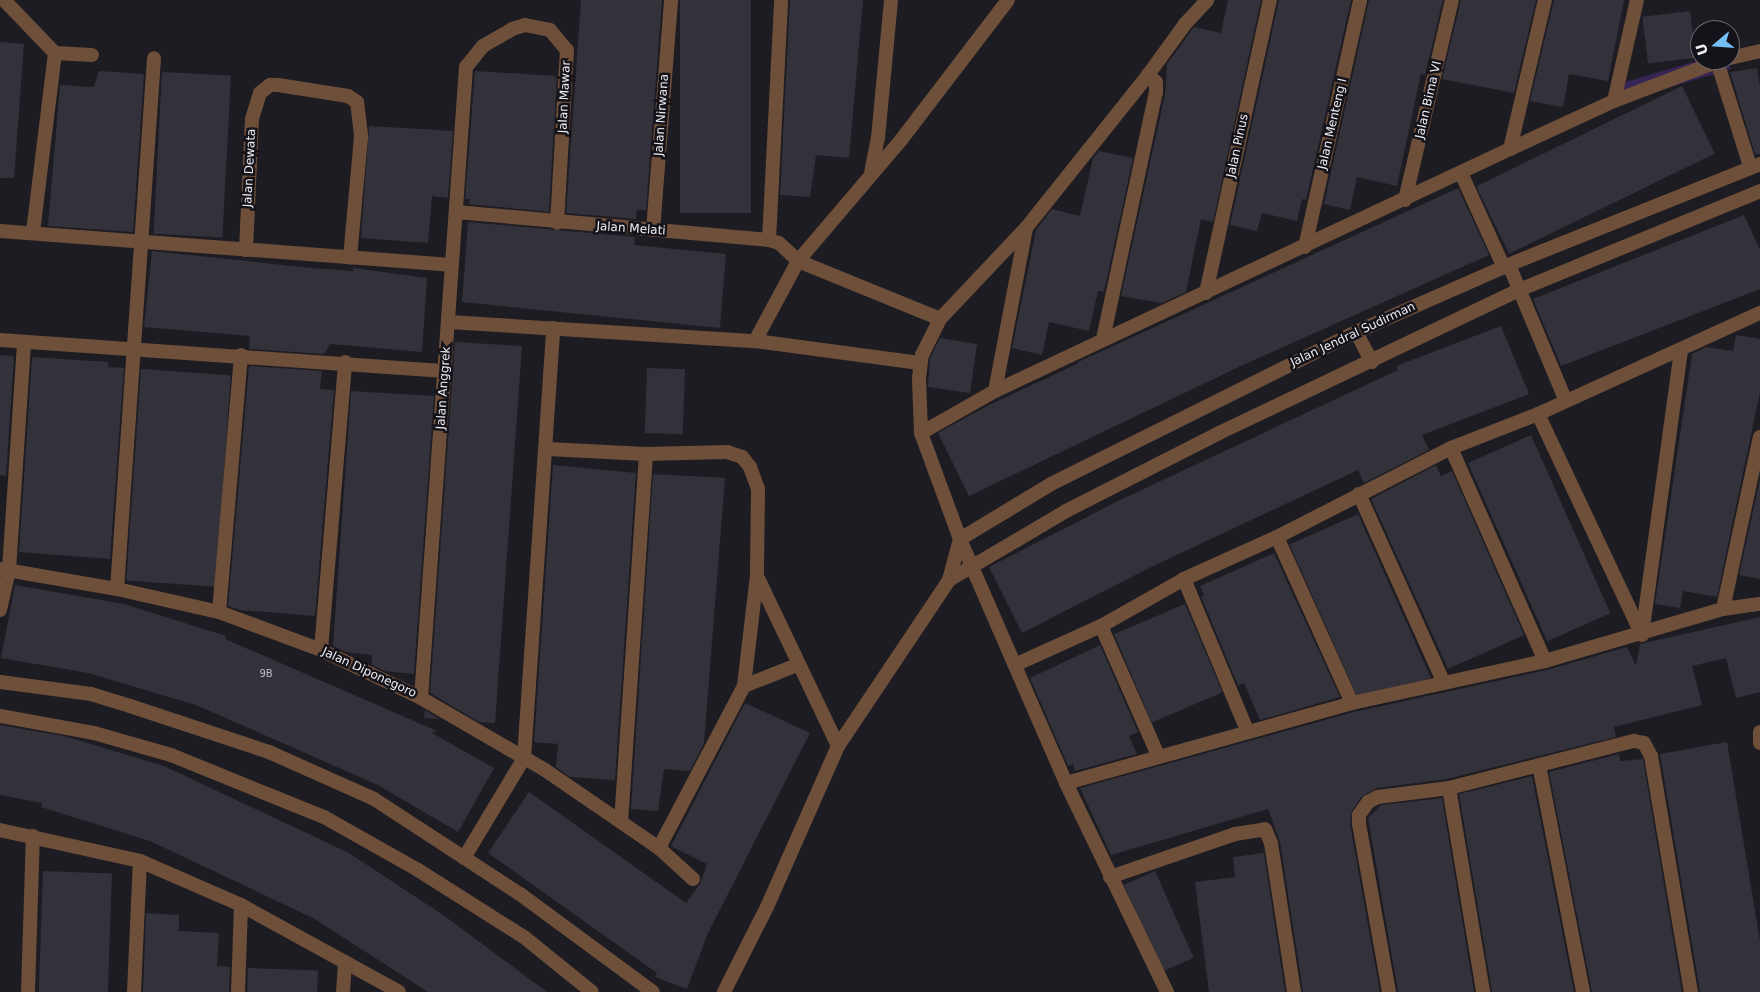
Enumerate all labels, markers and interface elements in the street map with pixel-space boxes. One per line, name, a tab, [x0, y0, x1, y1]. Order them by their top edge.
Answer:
north arrow	[1690, 20, 1740, 70]
text: U	[1692, 41, 1711, 57]
street label: Jalan Mawar	[556, 60, 574, 134]
street label: Jalan Bima VI	[1413, 60, 1445, 140]
street label: Jalan Nirwana	[652, 73, 672, 157]
street label: Jalan Menteng I	[1316, 77, 1350, 171]
street label: Jalan Pinus	[1224, 113, 1252, 179]
street label: Jalan Dewata	[241, 128, 259, 208]
street label: Jalan Melati	[596, 219, 666, 239]
street label: Jalan Jendral Sudirman	[1288, 300, 1418, 370]
street label: Jalan Anggrek	[434, 346, 454, 430]
street label: Jalan Diponegoro	[320, 645, 418, 701]
house number: 9B	[259, 668, 273, 680]

